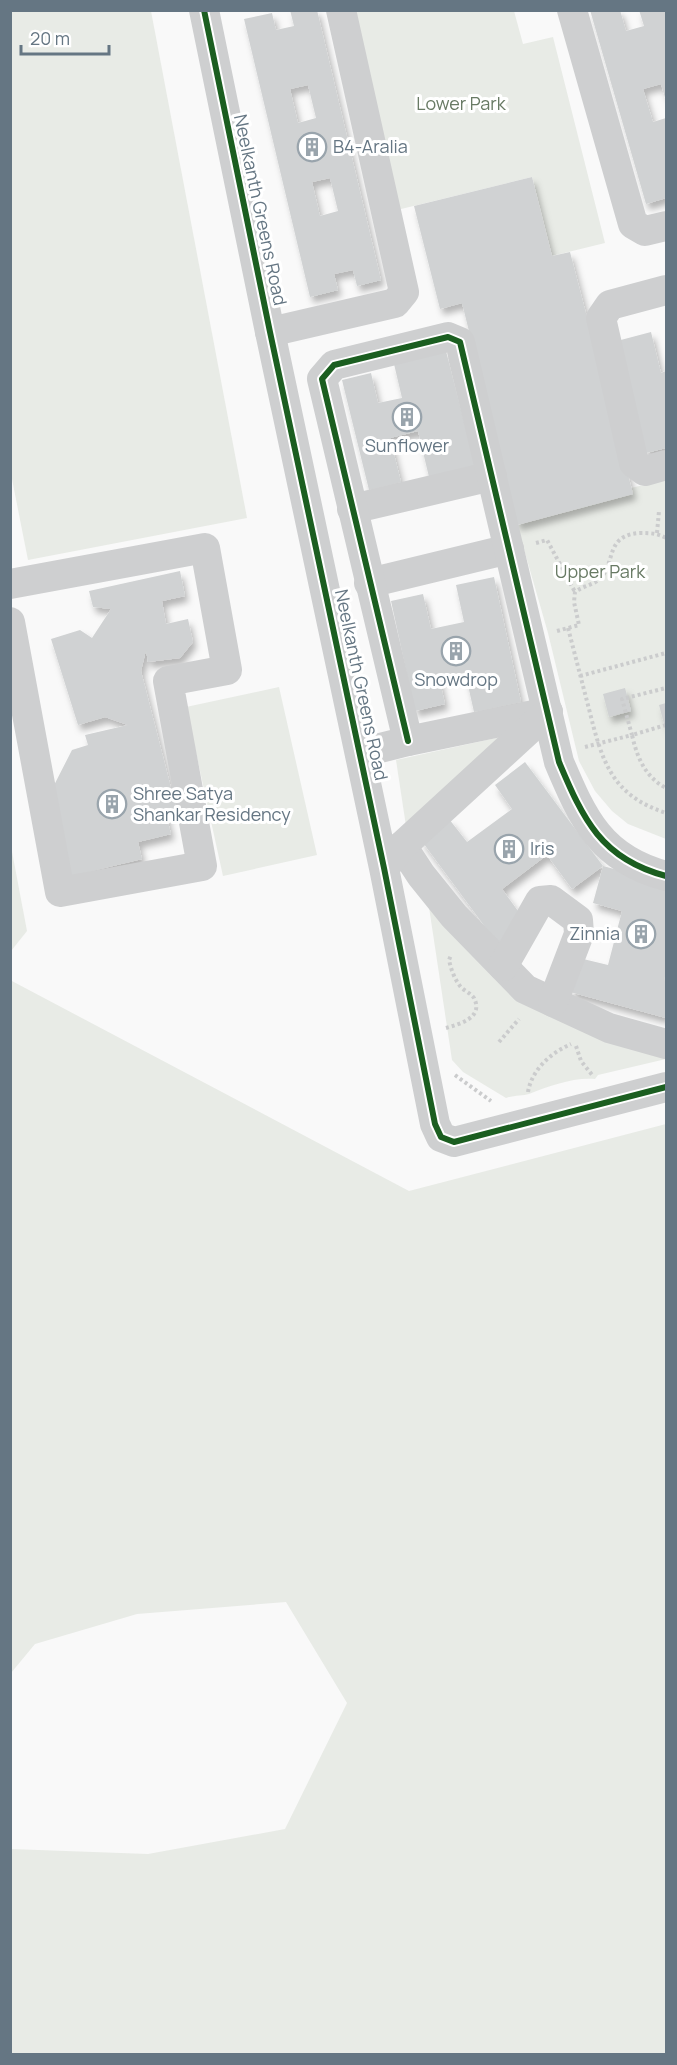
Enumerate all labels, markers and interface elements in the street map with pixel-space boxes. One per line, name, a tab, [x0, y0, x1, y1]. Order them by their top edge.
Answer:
scale bar	[21, 18, 110, 56]
text: 20 m	[30, 26, 70, 50]
park label: Lower Park	[416, 91, 507, 115]
street label: Neelkanth Greens Road	[229, 112, 293, 308]
building icon: B4-Aralia	[296, 131, 328, 163]
place label: B4-Aralia	[333, 134, 408, 158]
building icon: Sunflower	[391, 401, 423, 433]
place label: Sunflower	[365, 433, 450, 457]
park label: Upper Park	[555, 559, 646, 583]
street label: Neelkanth Greens Road	[330, 587, 394, 783]
building icon: Snowdrop	[440, 635, 472, 667]
place label: Snowdrop	[414, 667, 498, 691]
place label: Shree Satya Shankar Residency	[133, 781, 291, 826]
building icon: Shree Satya Shankar Residency	[96, 788, 128, 820]
building icon: Iris	[493, 833, 525, 865]
place label: Iris	[530, 836, 554, 860]
building icon: Zinnia	[625, 918, 657, 950]
place label: Zinnia	[569, 921, 620, 945]

